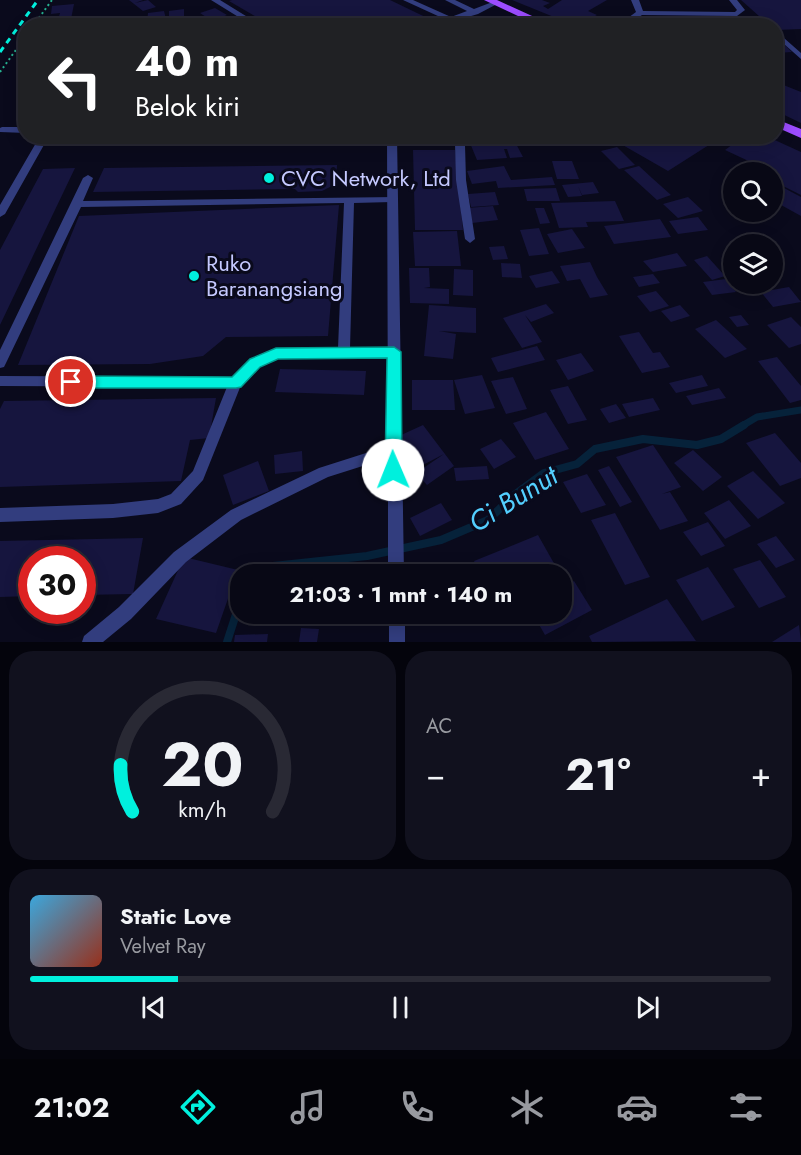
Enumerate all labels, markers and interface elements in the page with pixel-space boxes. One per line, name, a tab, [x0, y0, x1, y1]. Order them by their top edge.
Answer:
text: 40 m	[135, 31, 239, 92]
icon: left	[36, 42, 114, 120]
text: Belok kiri	[135, 87, 240, 126]
place label: CVC Network, Ltd	[281, 162, 451, 194]
map controls	[723, 162, 783, 294]
button: search	[723, 162, 783, 222]
marker: CVC Network, Ltd	[262, 171, 276, 185]
button: layers	[723, 234, 783, 294]
place label: Ruko Baranangsiang	[206, 247, 342, 304]
marker: Ruko Baranangsiang	[187, 269, 201, 283]
pin	[45, 356, 96, 407]
icon: arrive	[54, 365, 87, 398]
position arrow	[361, 438, 425, 502]
water label: Ci Bunut	[460, 455, 567, 543]
speed limit sign: 30	[18, 546, 96, 624]
text: 21:03 · 1 mnt · 140 m	[290, 578, 512, 610]
text: AC	[426, 712, 452, 741]
text: 20	[161, 719, 244, 809]
text: 21°	[565, 742, 631, 807]
text: −	[426, 751, 445, 798]
text: +	[751, 751, 771, 798]
text: km/h	[178, 795, 227, 826]
text: Static Love	[120, 900, 231, 932]
text: Velvet Ray	[120, 932, 206, 961]
icon: previous	[137, 991, 170, 1024]
icon: pause	[384, 991, 417, 1024]
icon: next	[631, 991, 664, 1024]
icon: directions	[177, 1086, 219, 1128]
icon: music	[287, 1086, 329, 1128]
icon: phone	[396, 1086, 438, 1128]
icon: climate	[506, 1086, 548, 1128]
icon: car	[616, 1086, 658, 1128]
icon: filters	[725, 1086, 767, 1128]
text: 21:02	[34, 1088, 110, 1127]

